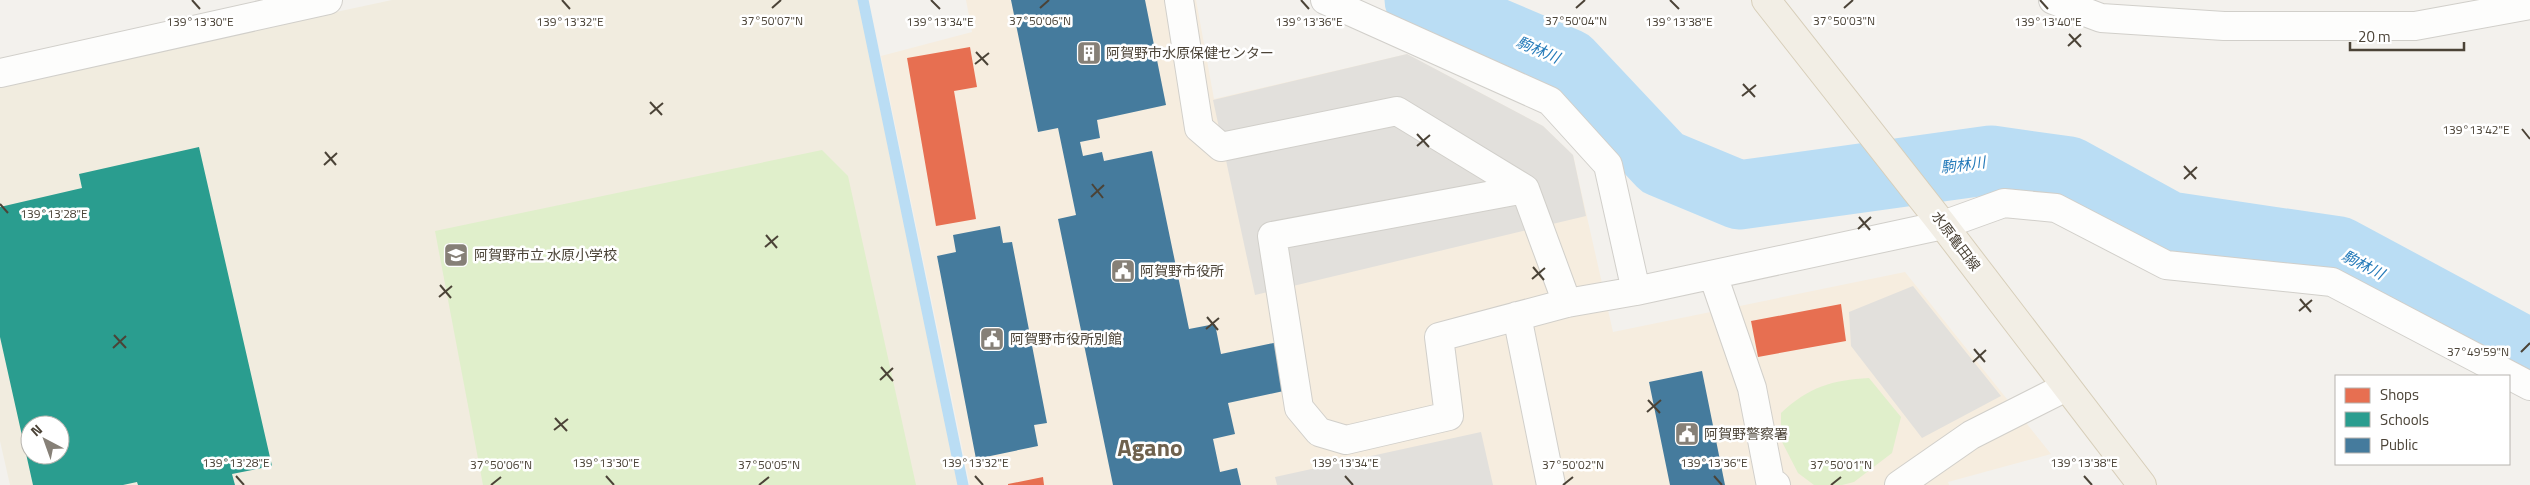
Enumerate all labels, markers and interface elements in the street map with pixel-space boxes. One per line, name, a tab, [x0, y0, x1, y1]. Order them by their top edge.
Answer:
text: 37°50'07"N	[741, 11, 803, 30]
text: 37°50'06"N	[1009, 11, 1071, 30]
text: 37°50'04"N	[1545, 11, 1607, 30]
text: 37°50'03"N	[1813, 11, 1875, 30]
text: 139°13'30"E	[166, 12, 234, 31]
text: 139°13'32"E	[536, 12, 604, 31]
text: 139°13'34"E	[906, 12, 974, 31]
text: 139°13'36"E	[1275, 12, 1343, 31]
text: 139°13'38"E	[1645, 12, 1713, 31]
text: 139°13'40"E	[2014, 12, 2082, 31]
scale bar	[2350, 20, 2464, 52]
text: 20 m	[2358, 25, 2391, 48]
water label: 駒林川	[1513, 30, 1565, 70]
building icon: 阿賀野市水原保健センター	[1076, 40, 1102, 66]
place label: 阿賀野市水原保健センター	[1106, 42, 1274, 63]
text: 139°13'42"E	[2442, 120, 2510, 139]
water label: 駒林川	[1939, 150, 1989, 179]
text: 139°13'28"E	[20, 204, 88, 223]
street label: 水原亀田線	[1927, 206, 1986, 275]
school or university icon: 阿賀野市立 水原小学校	[443, 242, 469, 268]
place label: 阿賀野市立 水原小学校	[474, 244, 617, 265]
water label: 駒林川	[2338, 244, 2390, 286]
public building icon: 阿賀野市役所	[1110, 258, 1136, 284]
place label: 阿賀野市役所	[1140, 260, 1224, 281]
public building icon: 阿賀野市役所別館	[979, 326, 1005, 352]
place label: 阿賀野市役所別館	[1010, 328, 1122, 349]
text: 37°49'59"N	[2447, 342, 2509, 361]
legend	[2335, 375, 2510, 465]
text: Shops	[2380, 383, 2419, 406]
text: Schools	[2380, 408, 2429, 431]
north arrow	[20, 415, 70, 465]
text: N	[26, 419, 47, 441]
public building icon: 阿賀野警察署	[1674, 421, 1700, 447]
place label: 阿賀野警察署	[1704, 423, 1788, 444]
district label: Agano	[1117, 429, 1183, 465]
text: Public	[2380, 433, 2418, 456]
text: 139°13'28"E	[202, 453, 270, 472]
text: 139°13'30"E	[572, 453, 640, 472]
text: 139°13'32"E	[941, 453, 1009, 472]
text: 139°13'34"E	[1311, 453, 1379, 472]
text: 139°13'36"E	[1680, 453, 1748, 472]
text: 139°13'38"E	[2050, 453, 2118, 472]
text: 37°50'06"N	[470, 455, 532, 474]
text: 37°50'05"N	[738, 455, 800, 474]
text: 37°50'02"N	[1542, 455, 1604, 474]
text: 37°50'01"N	[1810, 455, 1872, 474]

